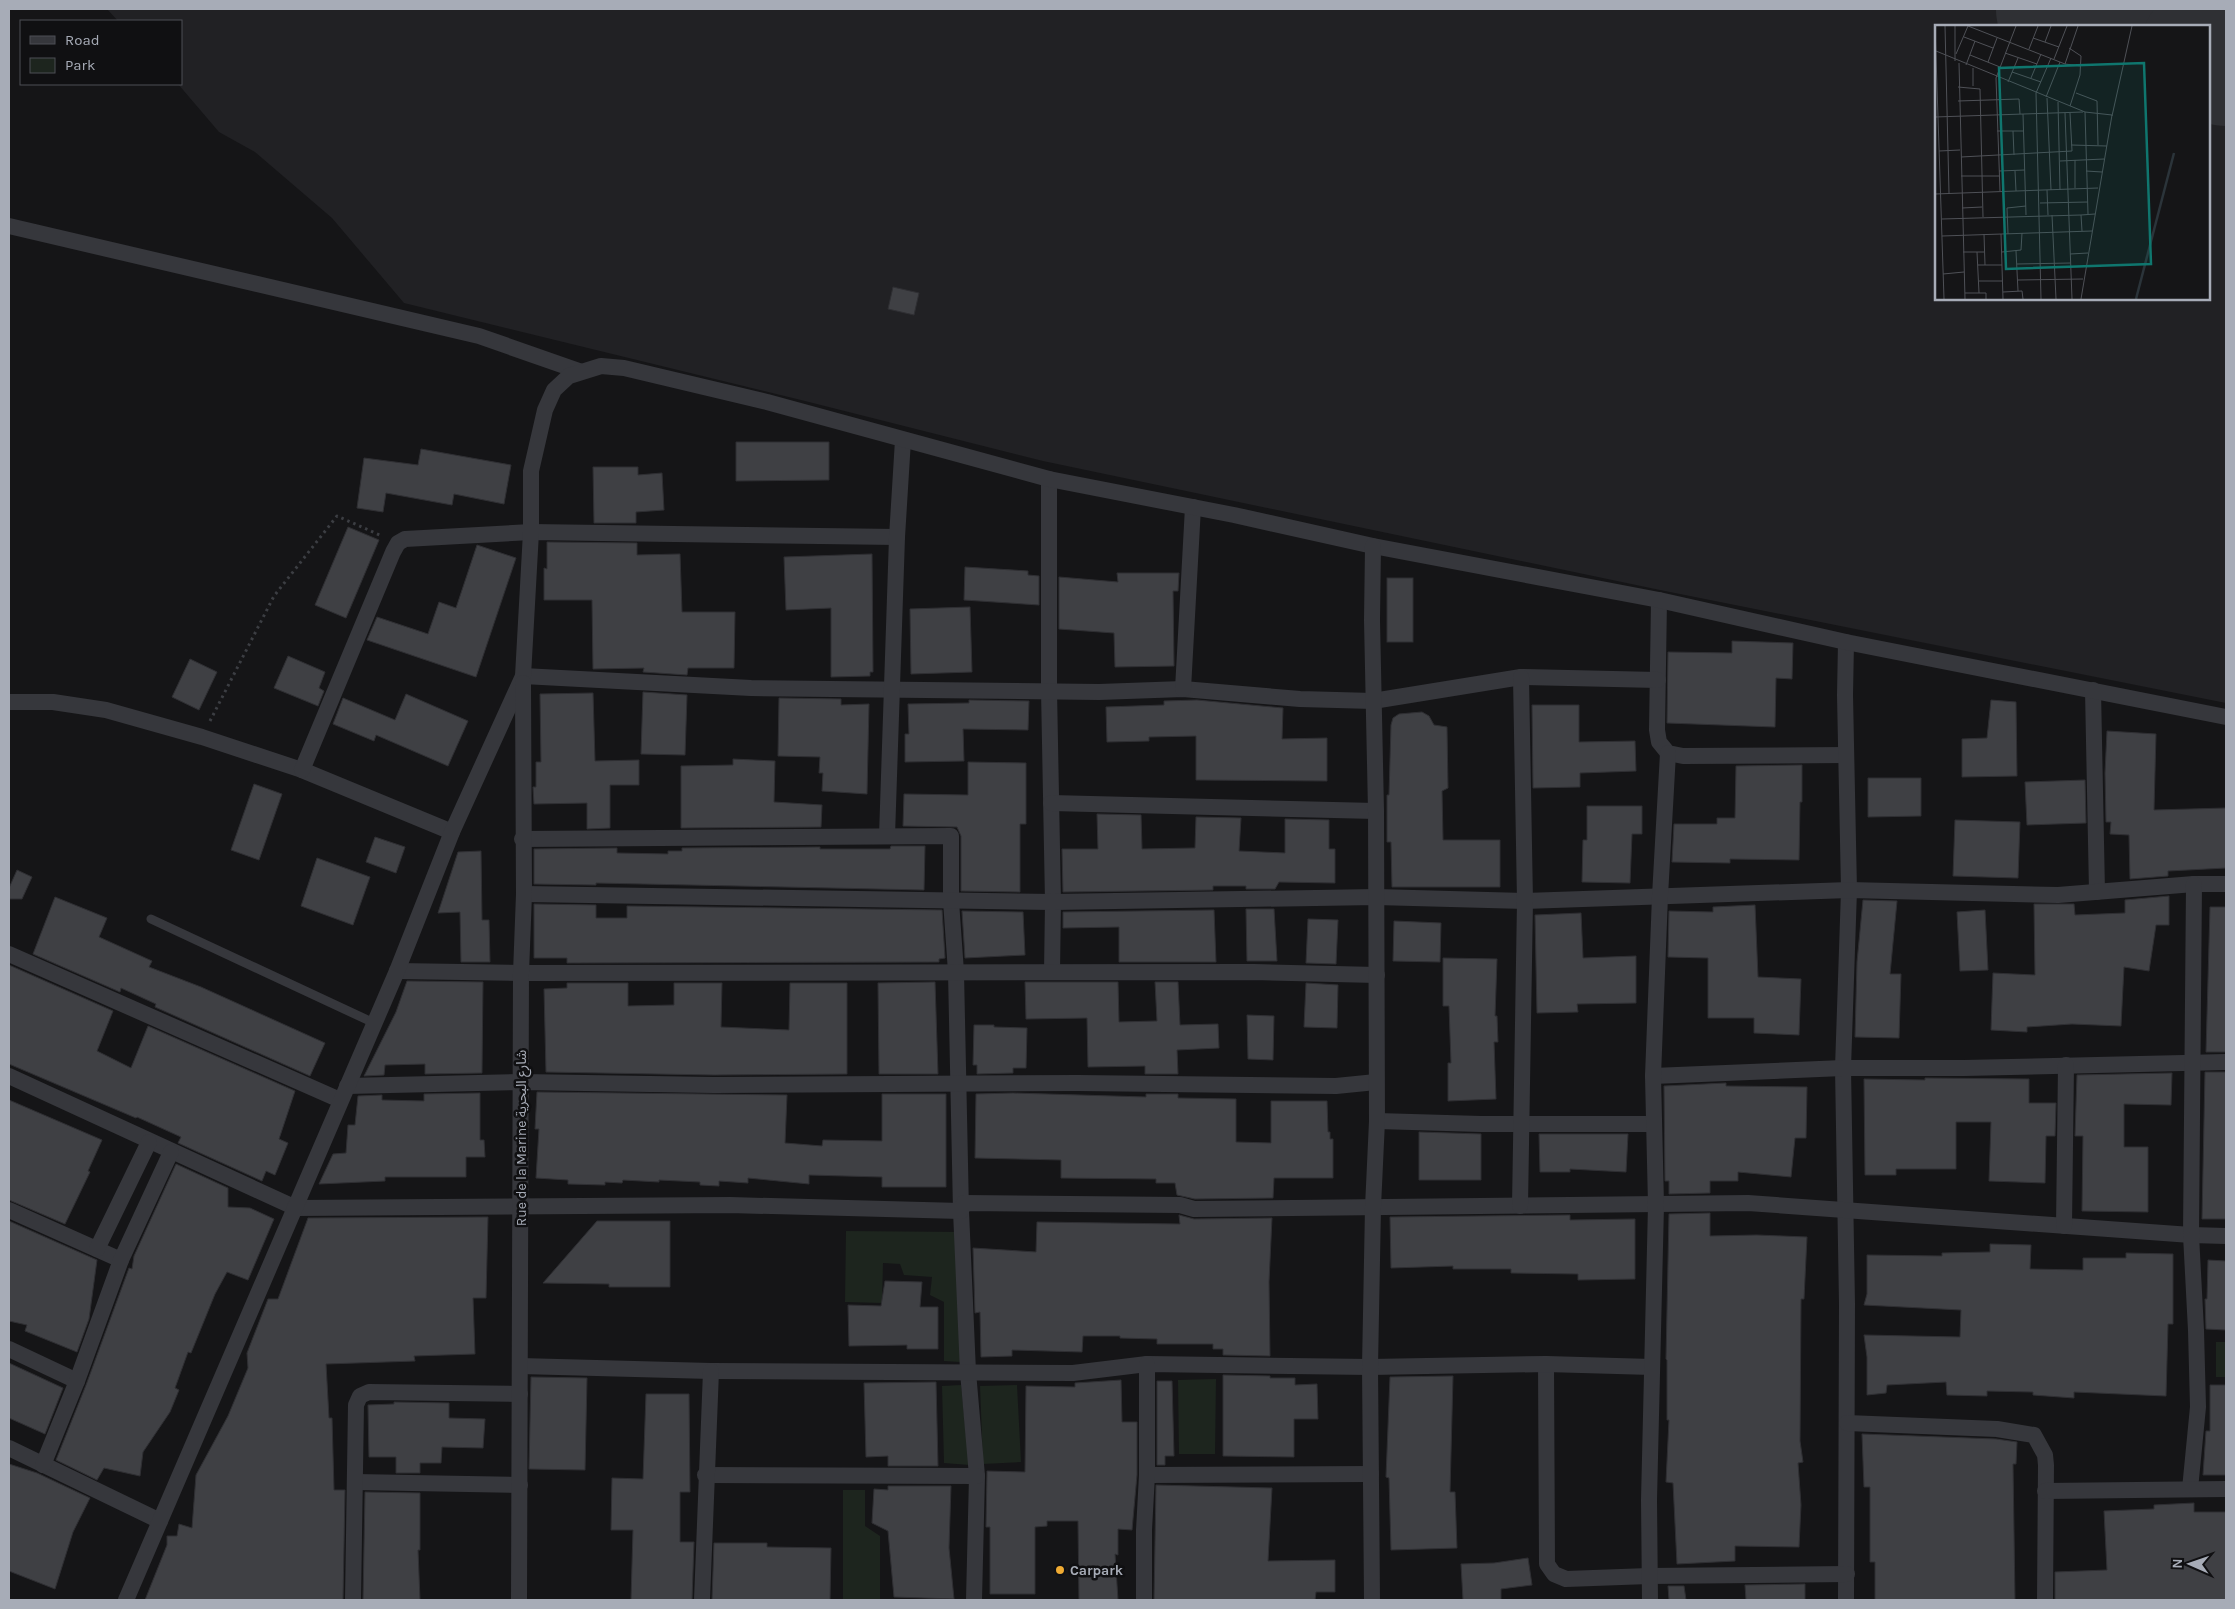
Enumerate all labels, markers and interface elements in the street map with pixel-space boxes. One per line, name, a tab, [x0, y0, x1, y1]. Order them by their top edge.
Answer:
legend	[20, 20, 182, 85]
inset map	[1935, 25, 2210, 300]
text: Road	[65, 31, 100, 49]
text: Park	[65, 56, 95, 74]
street label: Rue de la Marine شارع البحرية	[513, 1050, 532, 1226]
north arrow	[2165, 1539, 2215, 1589]
text: N	[2169, 1558, 2186, 1569]
place label: Carpark	[1070, 1562, 1124, 1579]
marker: Carpark	[1054, 1564, 1066, 1576]

